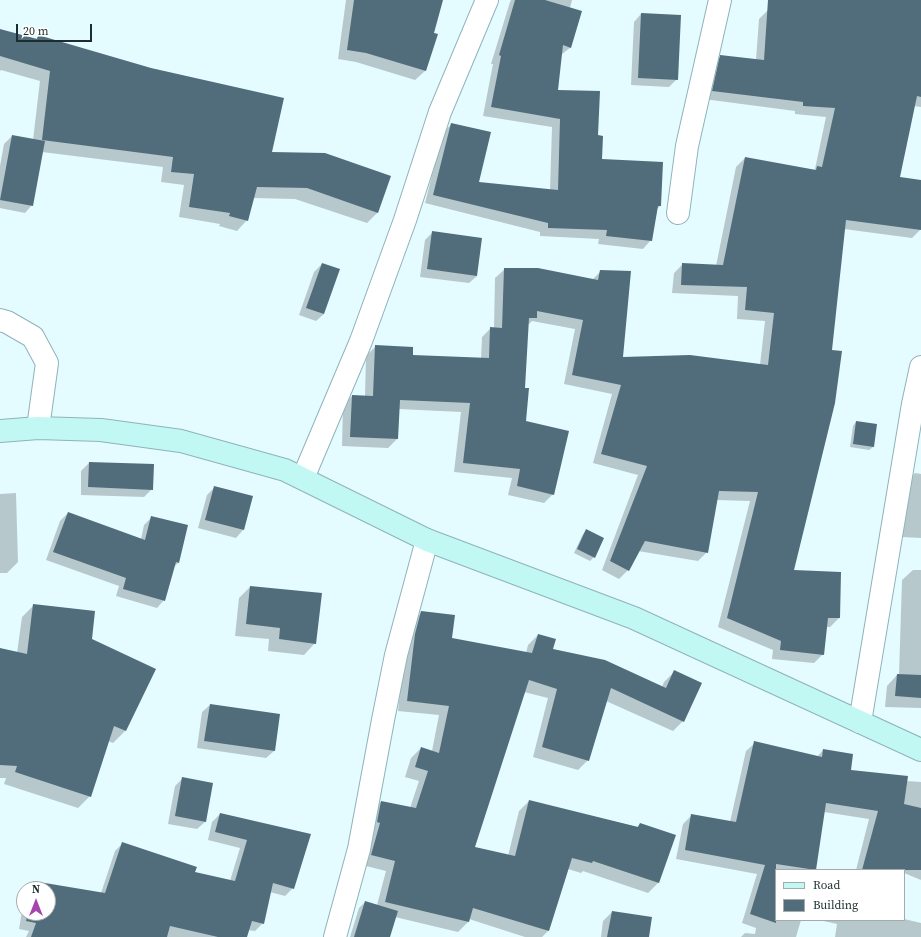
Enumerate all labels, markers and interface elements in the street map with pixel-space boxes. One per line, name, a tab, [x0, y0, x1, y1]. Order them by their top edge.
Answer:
scale bar	[18, 16, 94, 42]
text: 20 m	[23, 23, 49, 39]
legend	[775, 869, 905, 921]
text: Road	[813, 877, 840, 893]
north arrow	[16, 881, 56, 921]
text: N	[32, 882, 40, 897]
text: Building	[813, 897, 858, 913]

